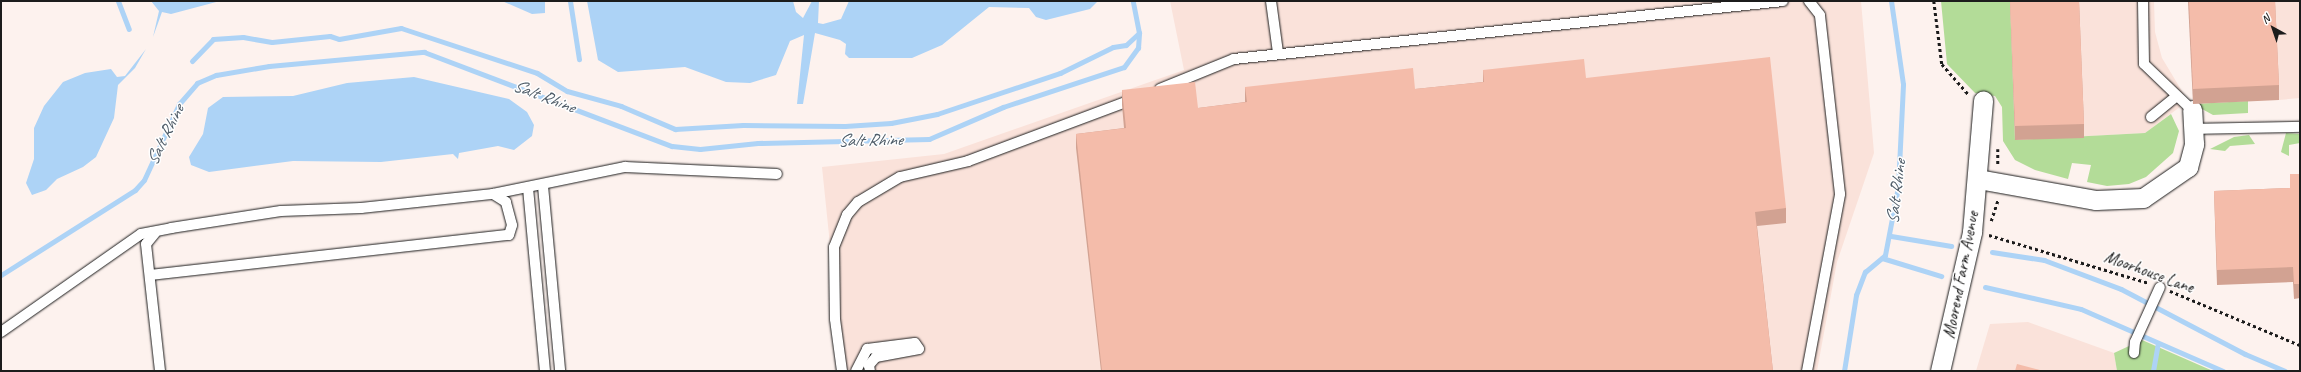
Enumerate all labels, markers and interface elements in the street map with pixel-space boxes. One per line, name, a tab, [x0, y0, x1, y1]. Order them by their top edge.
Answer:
north arrow	[2253, 8, 2293, 48]
text: N	[2258, 11, 2272, 26]
water label: Salt Rhine	[510, 74, 578, 118]
water label: Salt Rhine	[141, 101, 189, 169]
water label: Salt Rhine	[837, 129, 903, 151]
water label: Salt Rhine	[1881, 158, 1911, 226]
street label: Moorend Farm Avenue	[1939, 210, 1983, 340]
street label: Moorhouse Lane	[2102, 246, 2196, 298]

